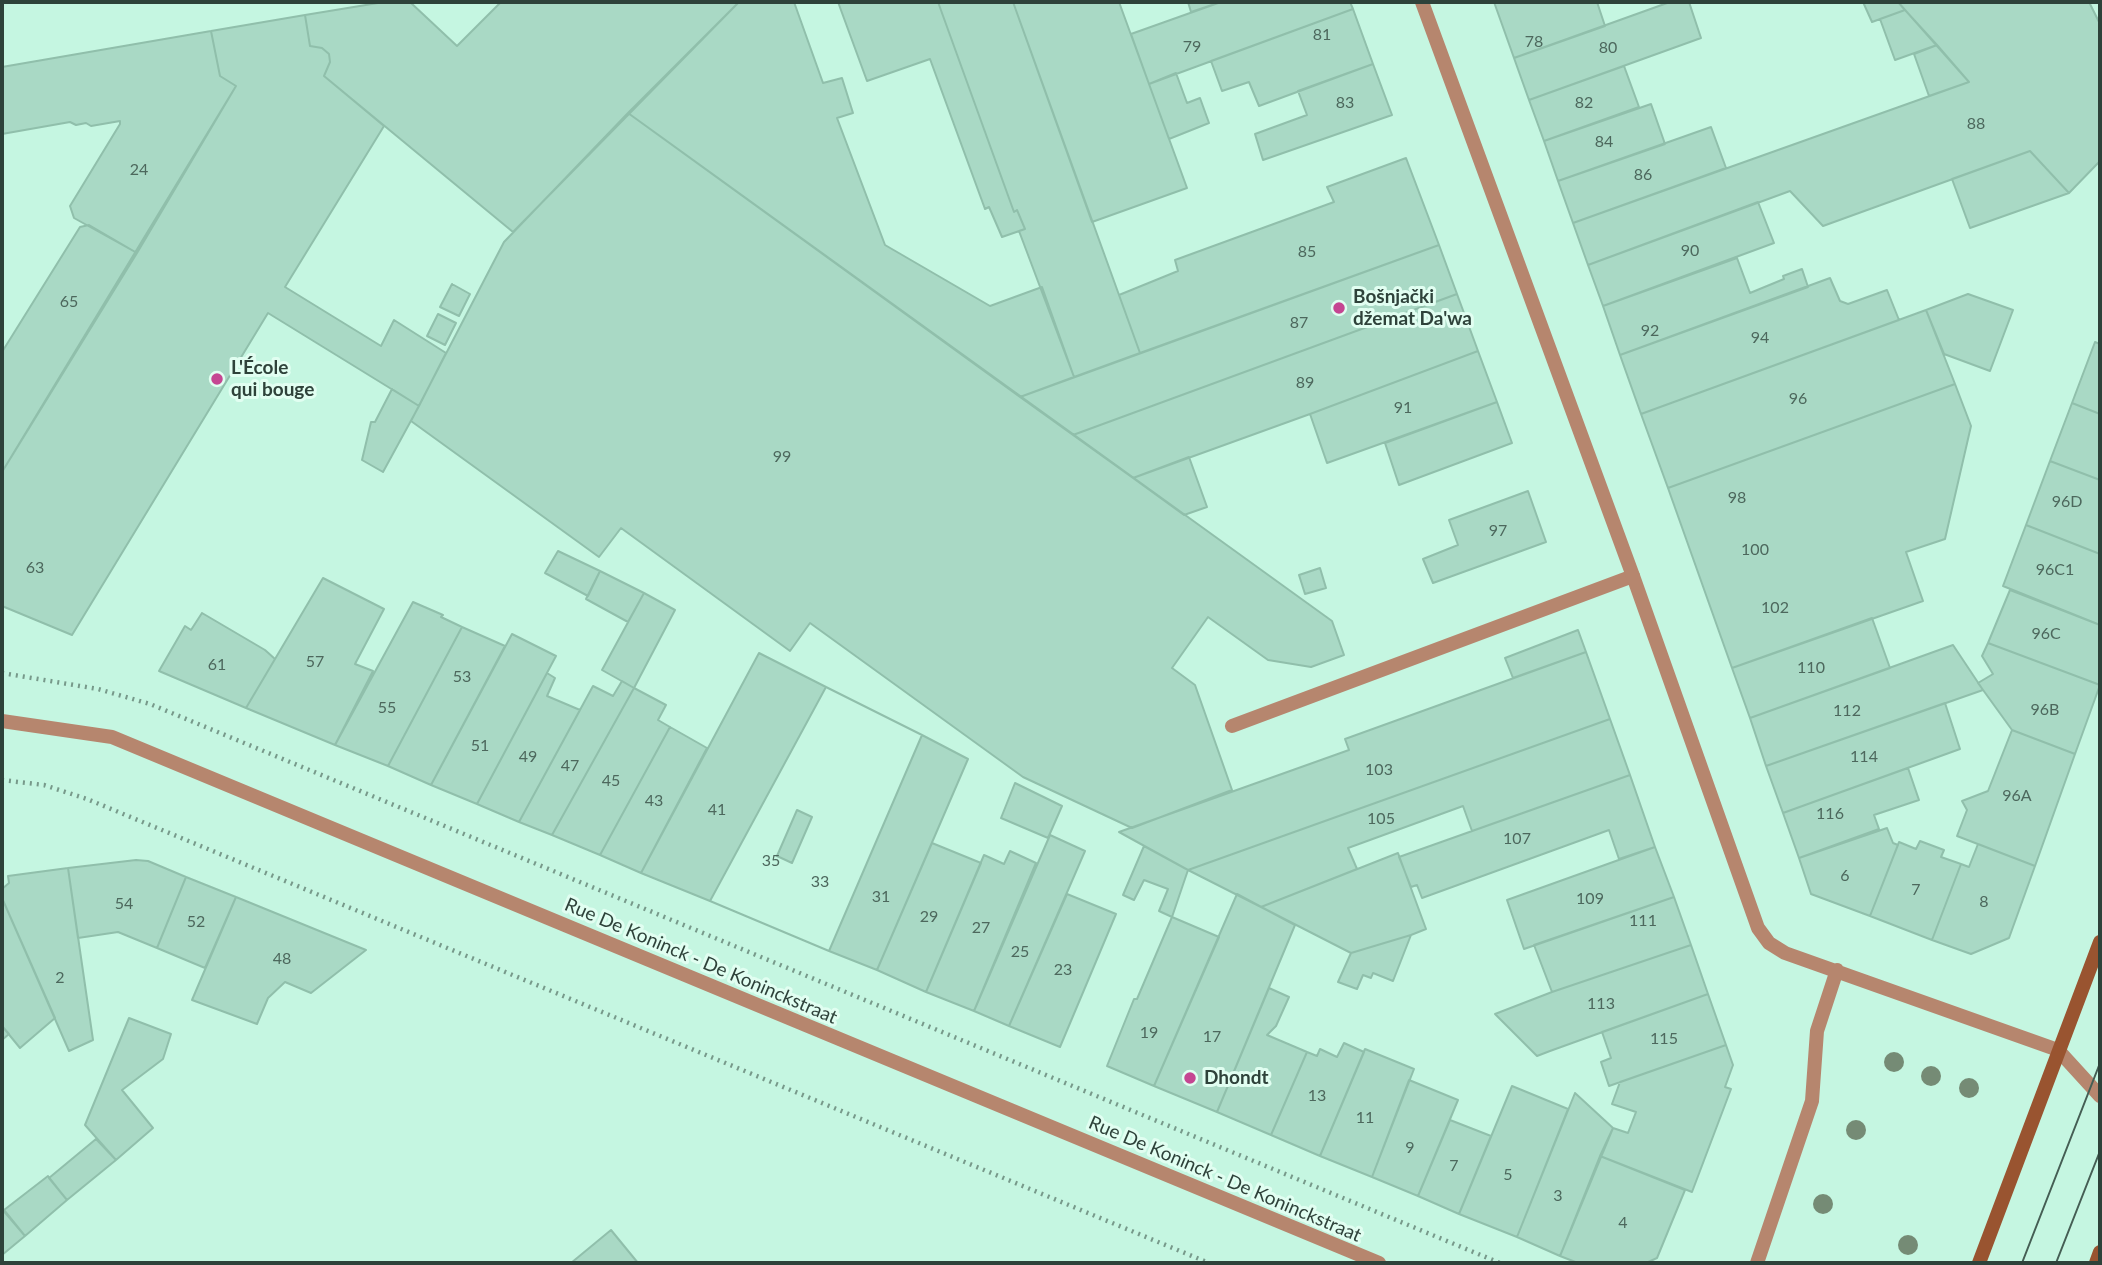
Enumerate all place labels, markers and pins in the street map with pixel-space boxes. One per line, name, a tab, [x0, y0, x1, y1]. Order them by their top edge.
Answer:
place label: Bošnjački džemat Da'wa	[1353, 286, 1472, 330]
marker: Bošnjački džemat Da'wa	[1331, 300, 1347, 316]
place label: L'École qui bouge	[231, 357, 314, 401]
marker: L'École qui bouge	[209, 371, 225, 387]
place label: Dhondt	[1204, 1067, 1268, 1089]
marker: Dhondt	[1182, 1070, 1198, 1086]

